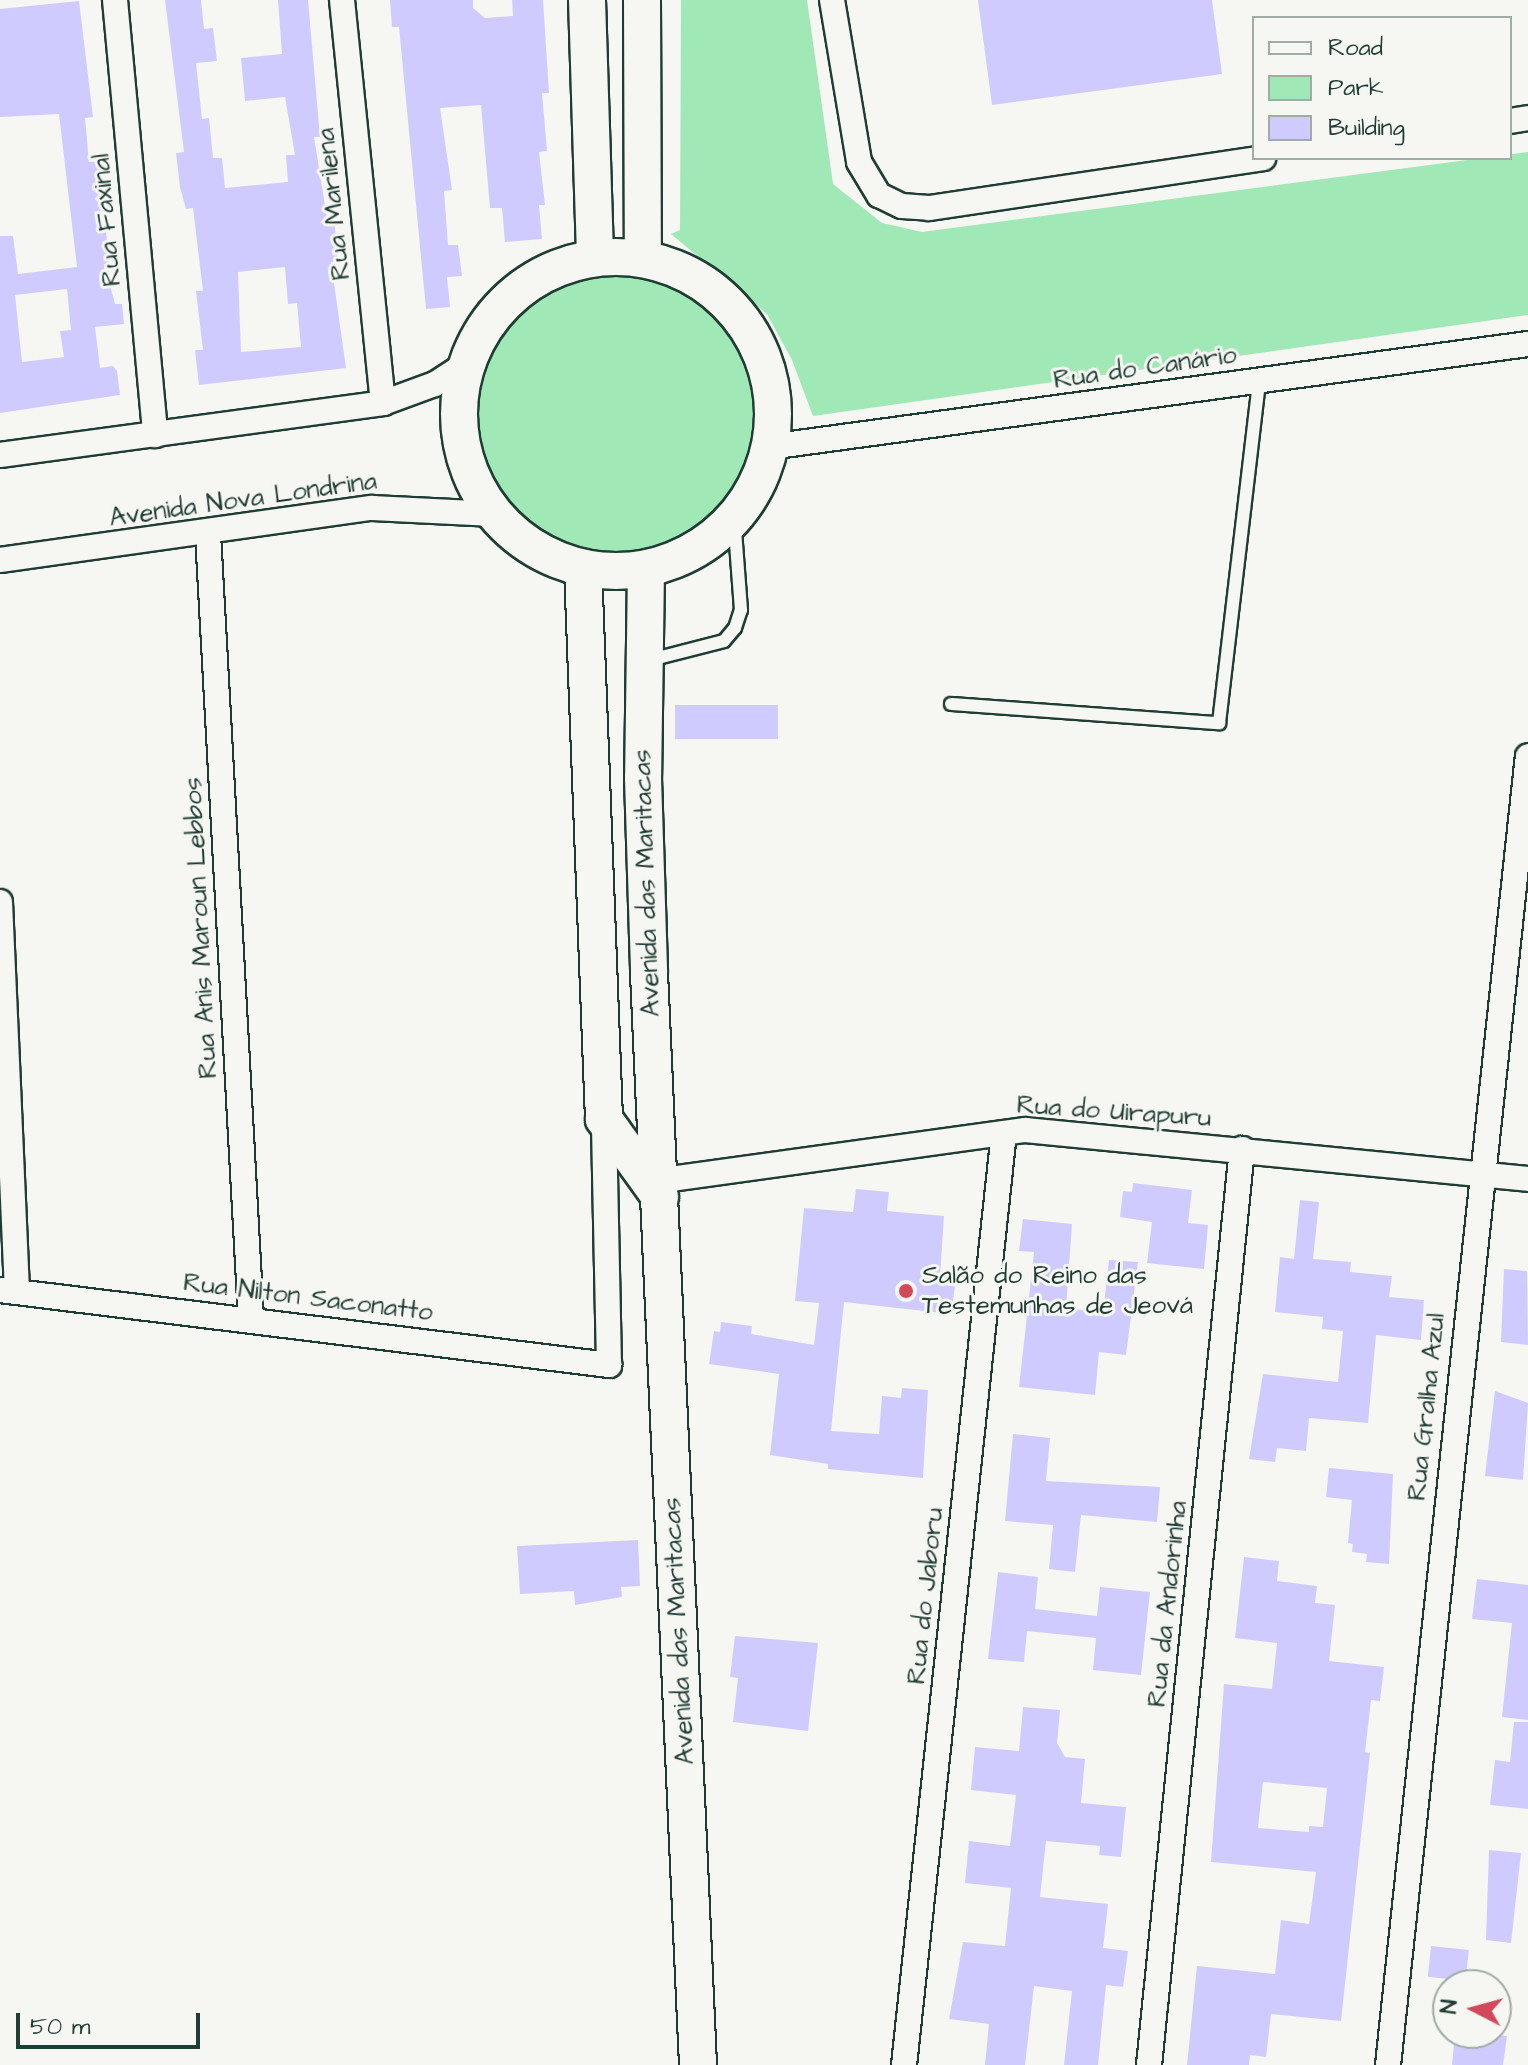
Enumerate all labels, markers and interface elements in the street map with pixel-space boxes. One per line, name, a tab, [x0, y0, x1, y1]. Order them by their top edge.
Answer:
legend	[1252, 16, 1512, 160]
text: Road	[1328, 31, 1383, 65]
text: Park	[1328, 71, 1384, 105]
text: Building	[1328, 111, 1405, 145]
street label: Rua Marilena	[311, 126, 357, 282]
street label: Rua Faxinal	[86, 152, 128, 288]
street label: Rua do Canário	[1051, 340, 1239, 396]
street label: Avenida Nova Londrina	[107, 466, 379, 534]
street label: Avenida das Maritacas	[627, 749, 667, 1017]
street label: Rua Anis Maroun Lebbos	[178, 777, 224, 1079]
street label: Rua do Uirapuru	[1016, 1090, 1212, 1134]
place label: Salão do Reino das Testemunhas de Jeová	[922, 1260, 1193, 1322]
street label: Rua Nilton Saconatto	[181, 1267, 435, 1329]
marker: Salão do Reino das Testemunhas de Jeová	[897, 1282, 915, 1300]
street label: Rua Gralha Azul	[1402, 1312, 1452, 1502]
street label: Avenida das Maritacas	[656, 1497, 702, 1765]
street label: Rua da Andorinha	[1142, 1499, 1194, 1709]
street label: Rua do Jaboru	[901, 1506, 951, 1686]
north arrow	[1432, 1969, 1512, 2049]
scale bar	[20, 1997, 204, 2047]
text: N	[1433, 1998, 1466, 2015]
text: 50 m	[30, 2010, 90, 2044]

